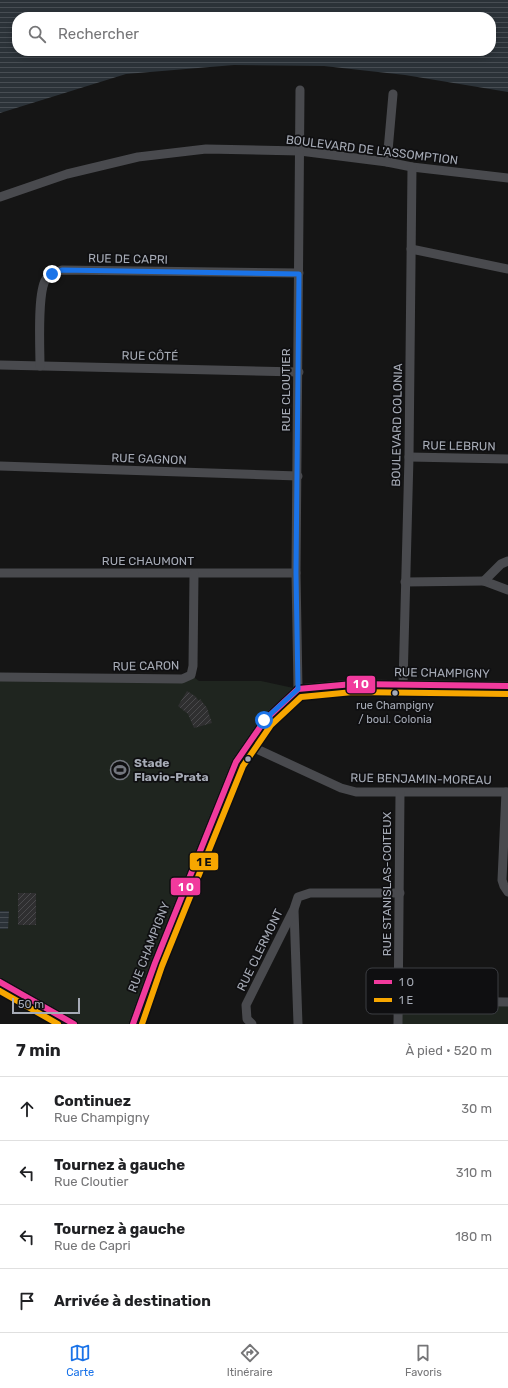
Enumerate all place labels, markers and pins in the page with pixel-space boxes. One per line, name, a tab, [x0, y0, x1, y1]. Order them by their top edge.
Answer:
marker: rue Champigny / boul. Colonia	[390, 688, 400, 698]
place label: rue Champigny / boul. Colonia	[356, 699, 434, 726]
unlabelled marker	[243, 754, 253, 764]
place label: Stade Flavio-Prata	[134, 756, 209, 784]
sports icon: Stade Flavio-Prata	[109, 759, 131, 781]

